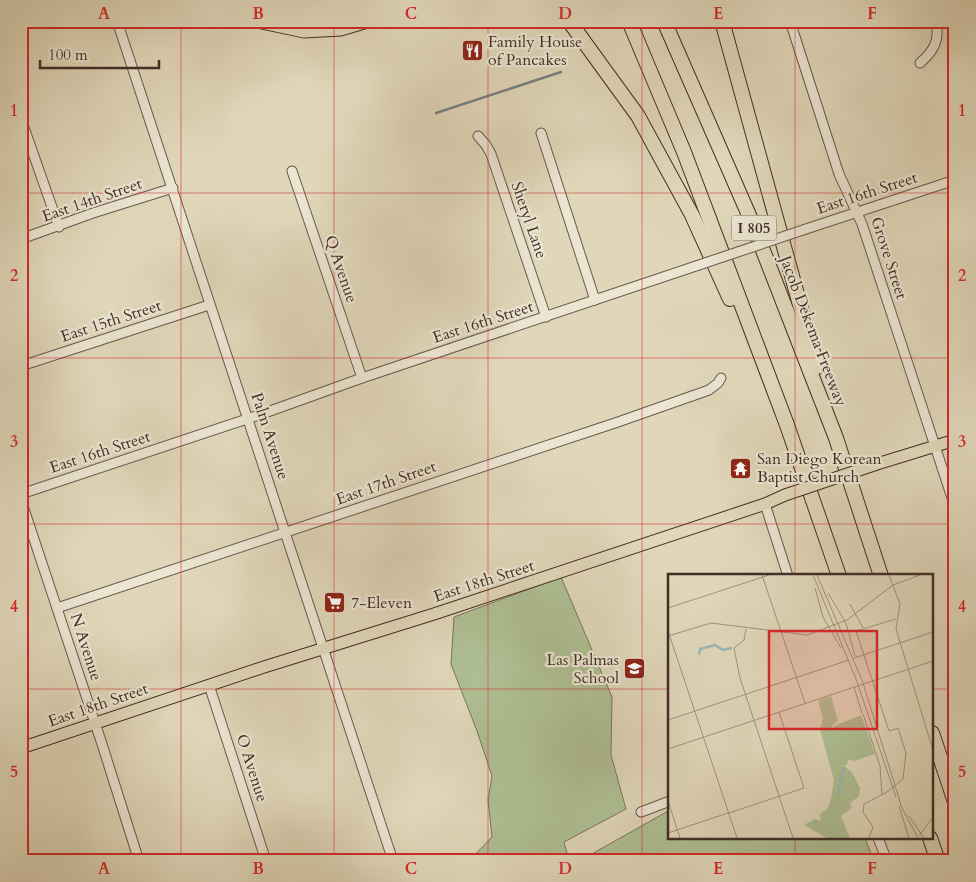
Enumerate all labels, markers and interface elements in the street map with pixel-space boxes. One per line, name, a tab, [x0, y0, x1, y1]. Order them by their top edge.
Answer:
text: A	[98, 3, 110, 25]
text: B	[252, 3, 264, 25]
text: C	[405, 3, 417, 25]
text: D	[558, 3, 572, 25]
text: E	[713, 3, 723, 25]
text: F	[867, 3, 877, 25]
place label: Family House of Pancakes	[488, 31, 582, 71]
scale bar	[40, 38, 159, 70]
restaurant icon: Family House of Pancakes	[460, 39, 484, 63]
text: 100 m	[48, 45, 88, 65]
text: 1	[10, 100, 18, 122]
text: 1	[958, 100, 966, 122]
street label: East 16th Street	[814, 166, 920, 220]
street label: East 14th Street	[39, 173, 145, 227]
street label: Sheryl Lane	[506, 179, 552, 261]
street label: Grove Street	[865, 214, 913, 302]
road number: I 805	[732, 216, 776, 240]
street label: Q Avenue	[319, 232, 363, 306]
street label: Jacob Dekema Freeway	[773, 251, 852, 410]
text: 2	[10, 265, 18, 287]
text: 2	[958, 265, 966, 287]
street label: East 15th Street	[58, 294, 164, 348]
street label: East 16th Street	[430, 295, 536, 349]
street label: Palm Avenue	[246, 390, 294, 482]
street label: East 16th Street	[47, 425, 153, 479]
text: 3	[10, 431, 18, 453]
text: 3	[958, 431, 966, 453]
place label: San Diego Korean Baptist Church	[757, 448, 882, 488]
street label: East 17th Street	[333, 456, 439, 510]
temple icon: San Diego Korean Baptist Church	[729, 456, 753, 480]
street label: East 18th Street	[431, 554, 537, 608]
inset map	[668, 574, 934, 840]
supermarket icon: 7-Eleven	[323, 591, 347, 615]
place label: 7-Eleven	[351, 592, 412, 614]
text: 4	[10, 596, 18, 618]
text: 4	[958, 596, 966, 618]
street label: N Avenue	[65, 610, 107, 684]
place label: Las Palmas School	[547, 649, 619, 689]
school or university icon: Las Palmas School	[623, 657, 647, 681]
street label: East 18th Street	[45, 678, 151, 732]
street label: O Avenue	[231, 731, 273, 805]
text: 5	[10, 761, 18, 783]
text: 5	[958, 761, 966, 783]
text: A	[98, 858, 110, 880]
text: B	[252, 858, 264, 880]
text: C	[405, 858, 417, 880]
text: D	[558, 858, 572, 880]
text: E	[713, 858, 723, 880]
text: F	[867, 858, 877, 880]

